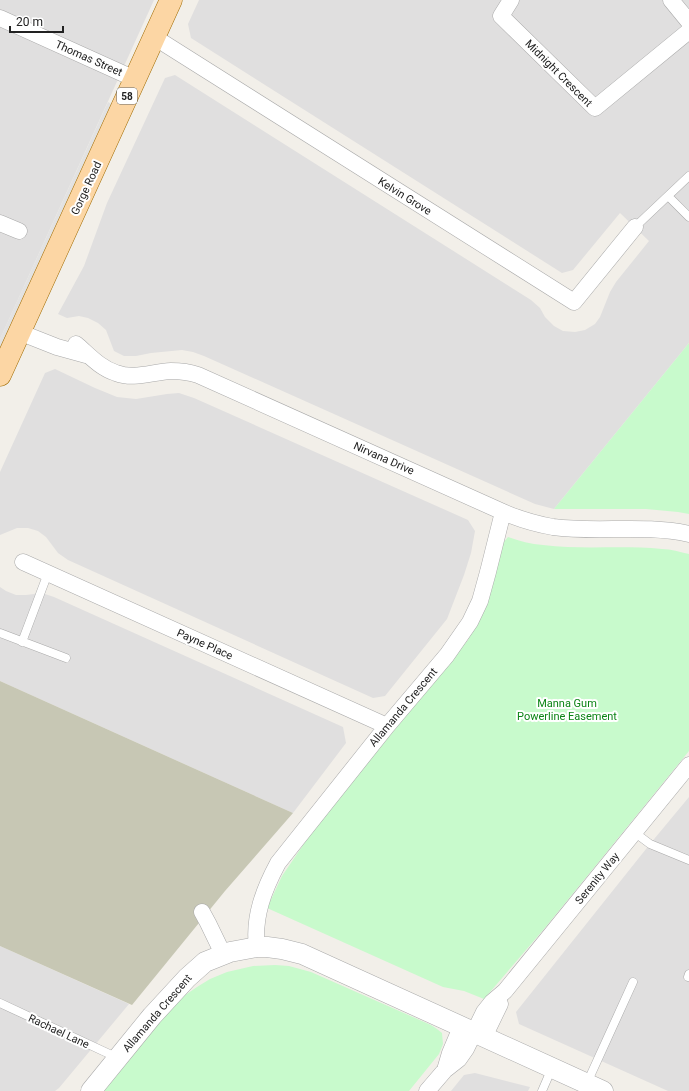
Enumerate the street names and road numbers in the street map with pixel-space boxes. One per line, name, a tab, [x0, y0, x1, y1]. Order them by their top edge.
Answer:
street label: Midnight Crescent	[522, 37, 595, 110]
street label: Thomas Street	[53, 38, 125, 79]
road number: 58	[117, 88, 137, 104]
street label: Gorge Road	[68, 159, 104, 217]
street label: Kelvin Grove	[376, 175, 434, 218]
street label: Nirvana Drive	[351, 439, 416, 478]
street label: Payne Place	[175, 626, 235, 663]
street label: Allamanda Crescent	[367, 665, 440, 749]
street label: Serenity Way	[573, 849, 623, 907]
street label: Allamanda Crescent	[120, 972, 195, 1055]
street label: Rachael Lane	[26, 1012, 91, 1051]

